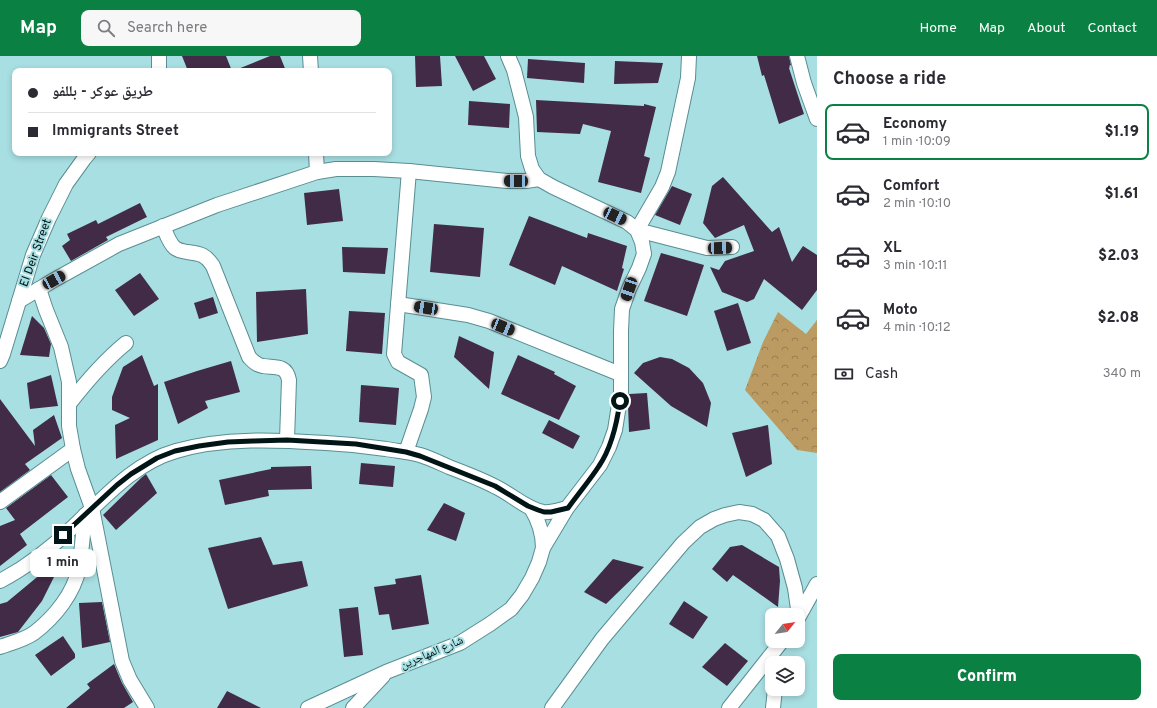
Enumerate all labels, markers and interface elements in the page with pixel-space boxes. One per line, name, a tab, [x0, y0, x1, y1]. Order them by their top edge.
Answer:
search box	[81, 10, 361, 46]
text: Map	[20, 16, 57, 40]
icon: search	[95, 17, 117, 39]
text: Search here	[127, 19, 207, 38]
text: Home	[920, 20, 957, 37]
text: Map	[979, 20, 1005, 37]
text: About	[1027, 20, 1066, 37]
text: Contact	[1088, 20, 1137, 37]
text: Choose a ride	[833, 68, 946, 91]
text: طريق عوكر - بللفو	[52, 83, 153, 102]
icon: car	[835, 114, 871, 150]
text: Economy	[883, 115, 947, 134]
text: Immigrants Street	[52, 122, 179, 141]
text: $1.19	[1104, 123, 1139, 142]
text: 1 min · 10:09	[883, 134, 951, 150]
car	[504, 175, 528, 187]
icon: car	[835, 176, 871, 212]
text: Comfort	[883, 177, 940, 196]
text: $1.61	[1104, 185, 1139, 204]
text: 2 min · 10:10	[883, 196, 951, 212]
car	[602, 205, 628, 227]
street label: El Deir Street	[16, 217, 56, 289]
icon: car	[835, 238, 871, 274]
text: XL	[883, 239, 901, 258]
car	[708, 242, 732, 254]
text: $2.03	[1098, 247, 1139, 266]
text: 3 min · 10:11	[883, 258, 947, 274]
car	[41, 269, 67, 291]
car	[619, 276, 639, 302]
car	[413, 300, 439, 316]
icon: car	[835, 300, 871, 336]
text: Moto	[883, 301, 918, 320]
text: $2.08	[1097, 309, 1139, 328]
car	[490, 317, 516, 337]
text: 4 min · 10:12	[883, 320, 951, 336]
icon: cash	[833, 363, 855, 385]
text: Cash	[865, 365, 898, 384]
text: 340 m	[1103, 366, 1141, 382]
route start	[611, 392, 629, 410]
route end	[54, 526, 72, 544]
callout: 1 min	[30, 549, 96, 577]
text: 1 min	[47, 555, 79, 571]
north arrow	[765, 608, 805, 648]
map controls	[765, 608, 805, 696]
street label: شارع المهاجرين	[398, 632, 466, 673]
button: Confirm	[833, 654, 1141, 700]
button: layers	[765, 656, 805, 696]

